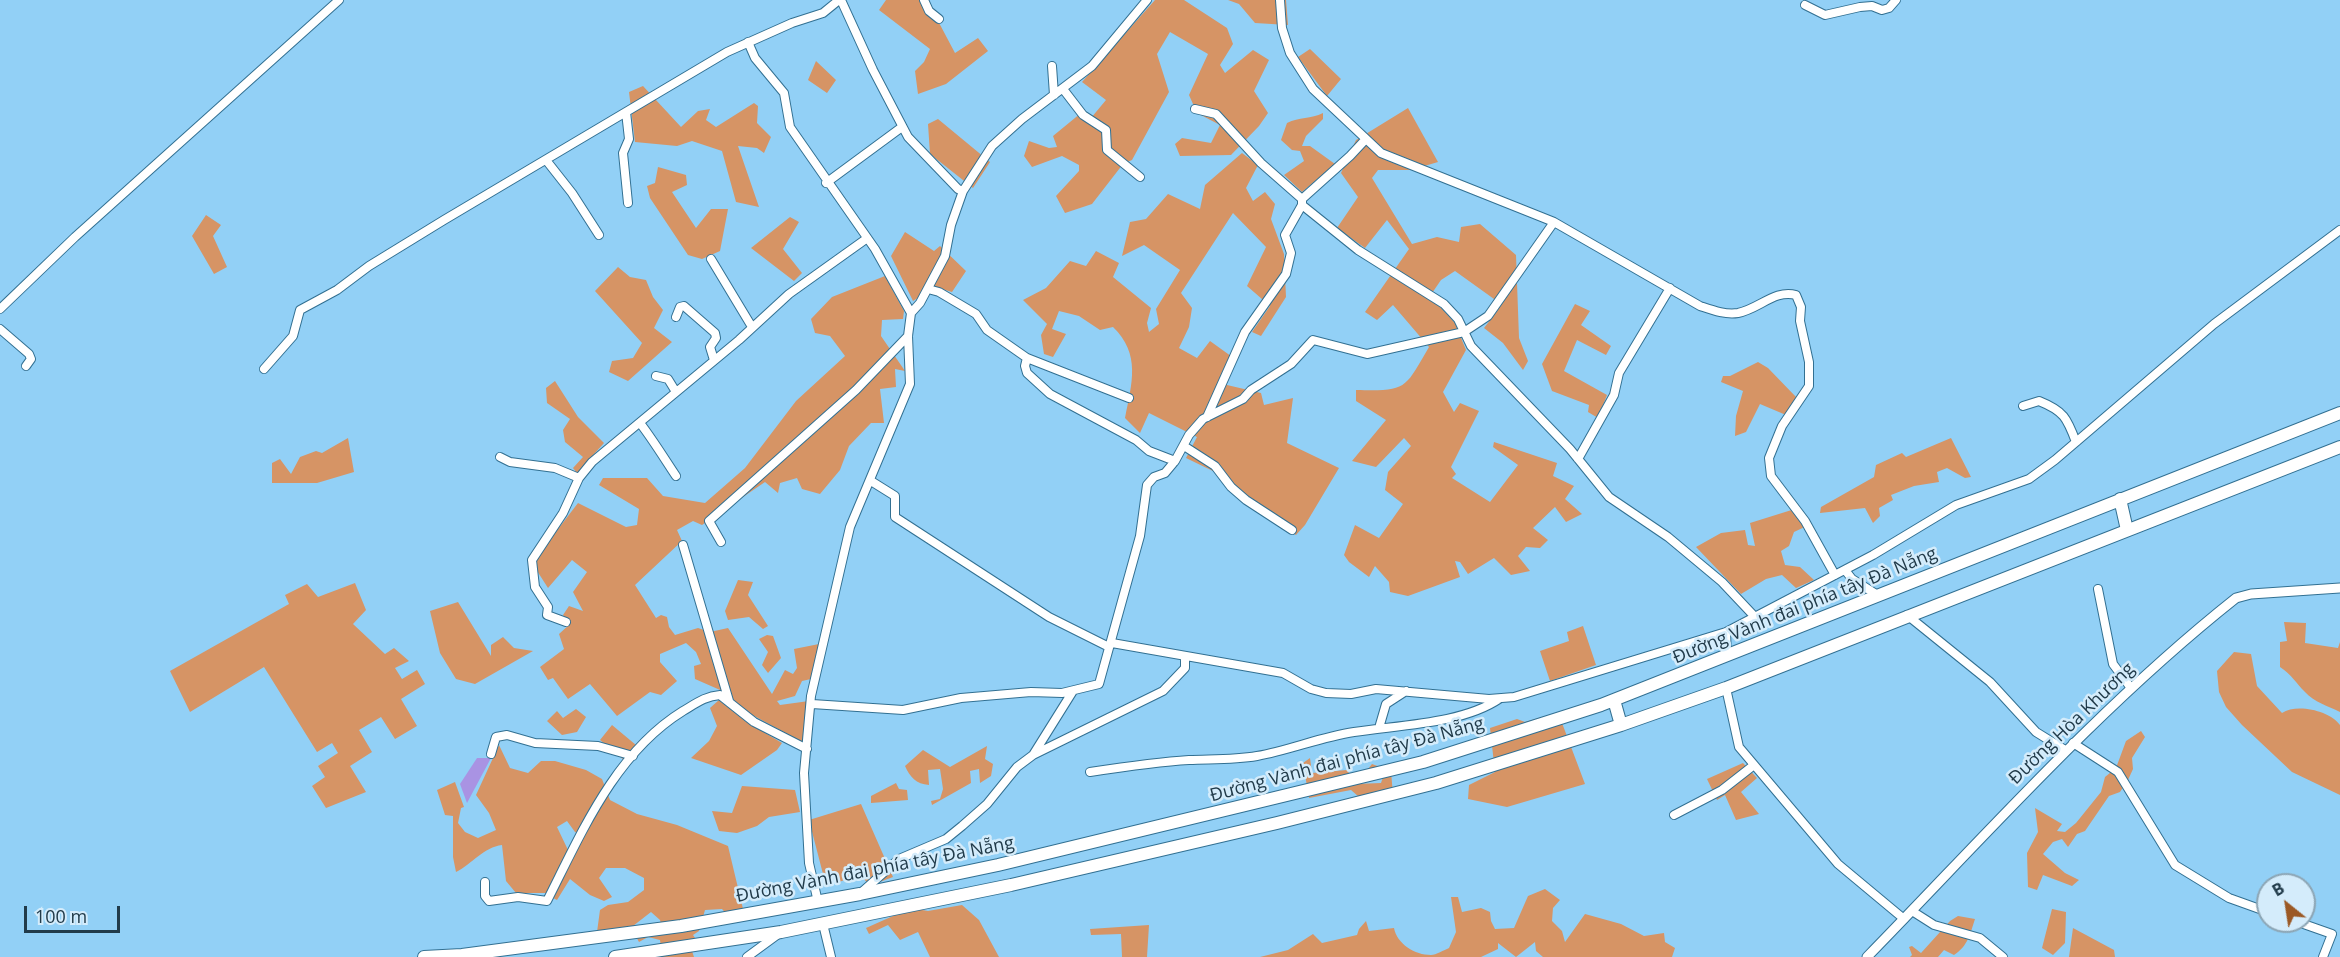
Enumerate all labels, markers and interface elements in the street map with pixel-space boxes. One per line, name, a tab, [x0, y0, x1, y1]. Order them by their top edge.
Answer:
street label: Đường Vành đai phía tây Đà Nẵng	[1670, 543, 1940, 669]
street label: Đường Hòa Khương	[2005, 659, 2139, 789]
street label: Đường Vành đai phía tây Đà Nẵng	[1208, 713, 1486, 807]
street label: Đường Vành đai phía tây Đà Nẵng	[734, 832, 1016, 908]
north arrow	[2256, 873, 2316, 933]
text: B	[2268, 877, 2288, 901]
scale bar	[27, 894, 123, 932]
text: 100 m	[35, 904, 87, 928]

